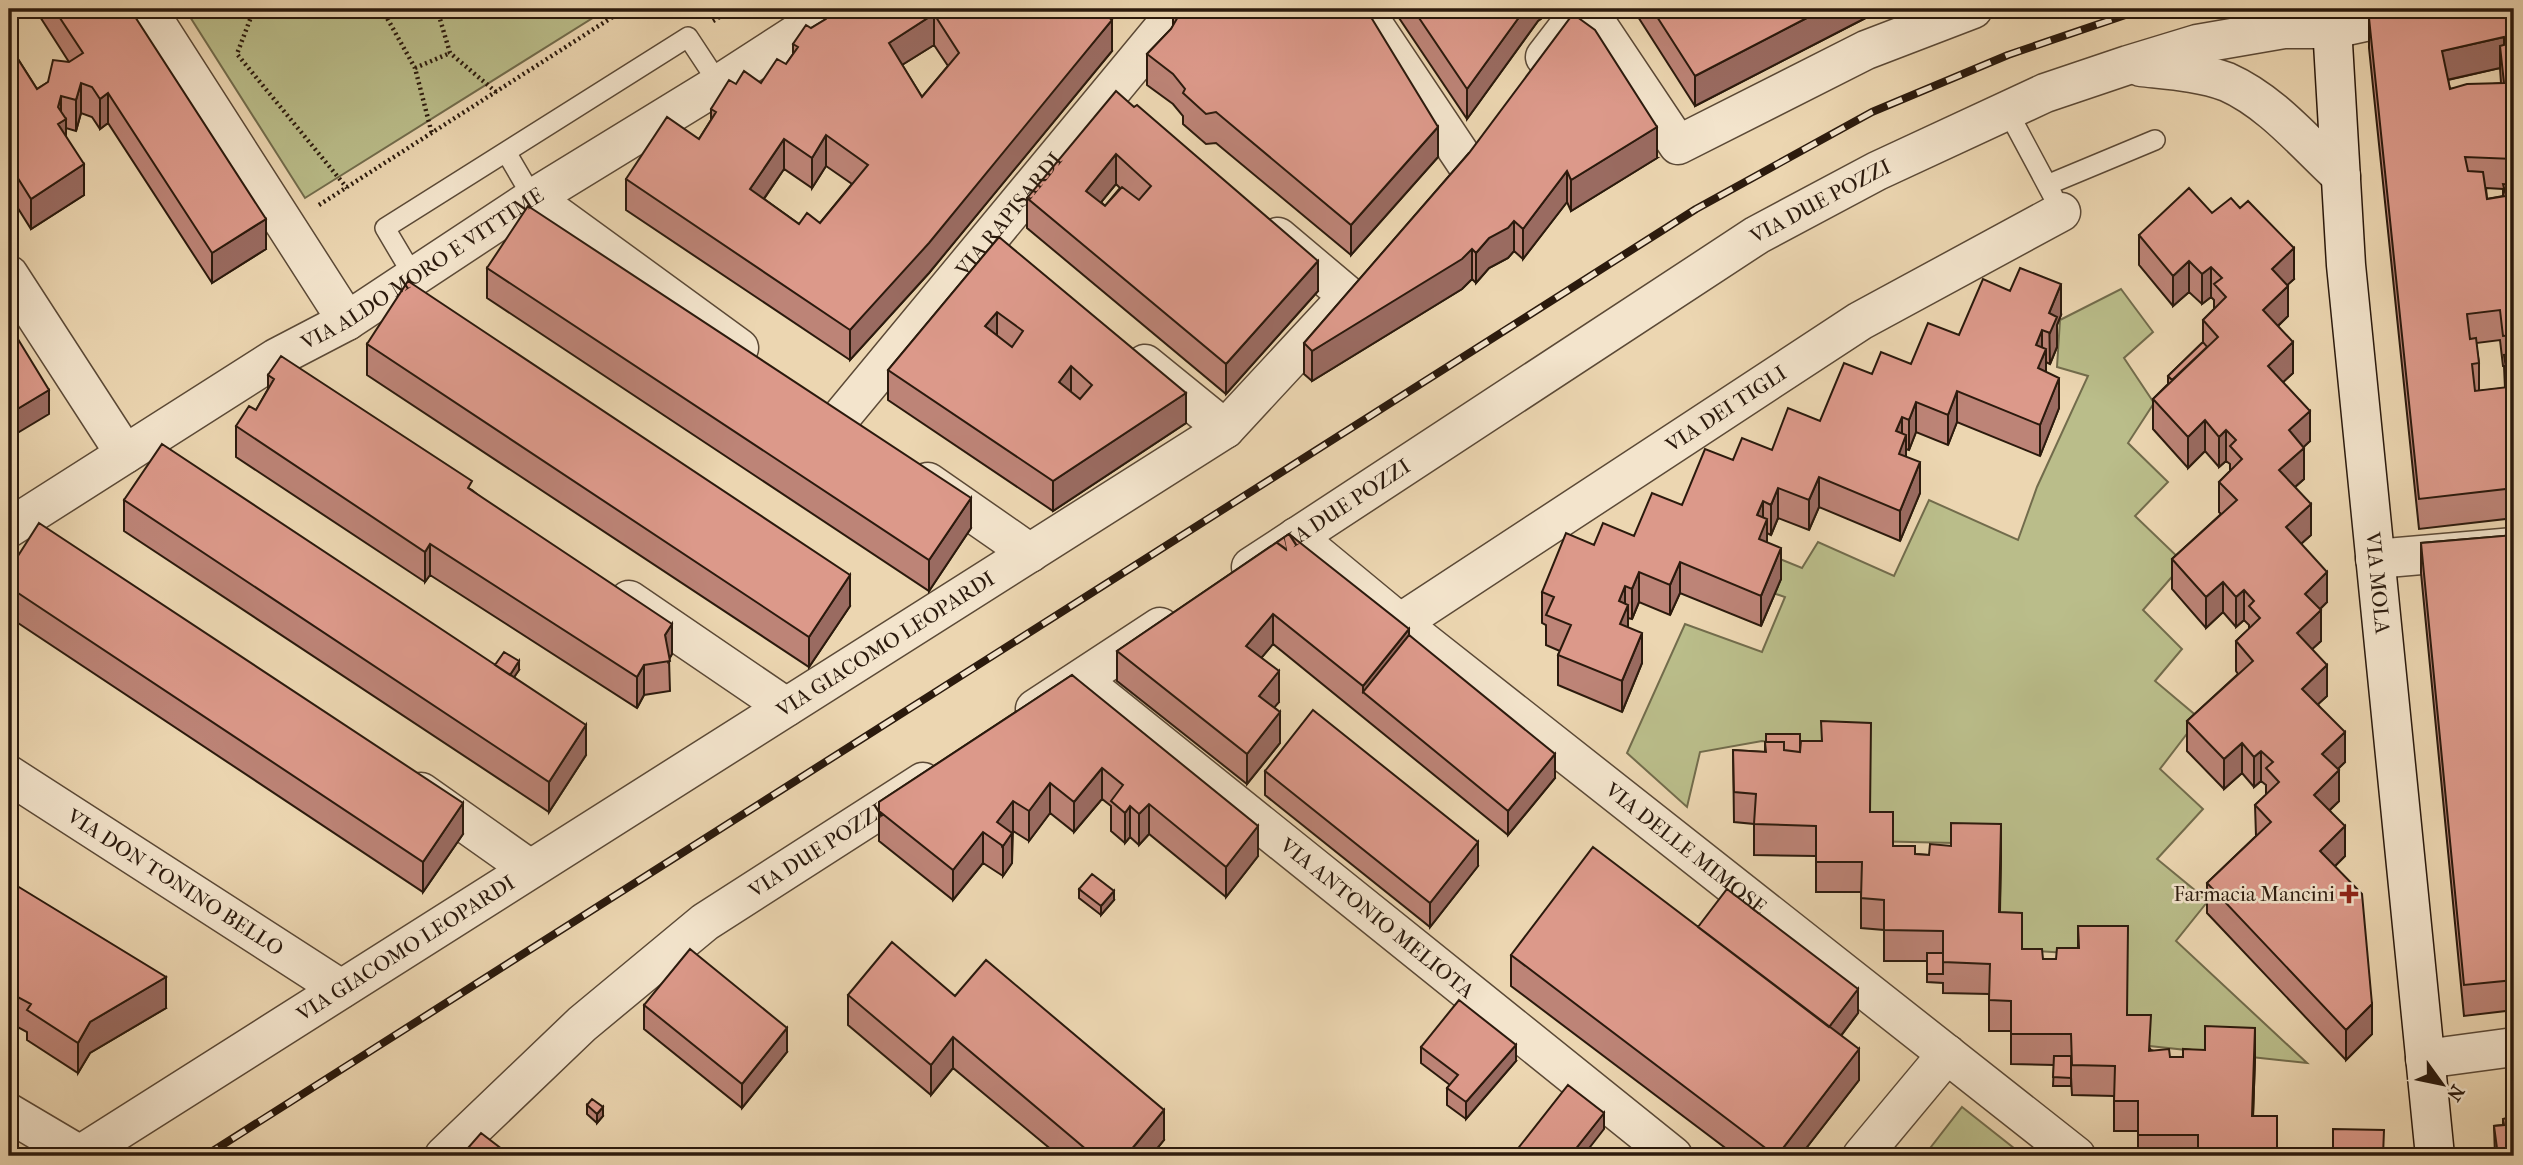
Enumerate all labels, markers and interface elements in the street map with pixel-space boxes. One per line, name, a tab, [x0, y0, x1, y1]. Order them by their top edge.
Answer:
street label: VIA RAPISARDI	[950, 148, 1067, 282]
street label: VIA DUE POZZI	[1745, 154, 1894, 249]
street label: VIA ALDO MORO E VITTIME	[296, 182, 548, 355]
street label: VIA DEI TIGLI	[1660, 361, 1791, 458]
street label: VIA DUE POZZI	[1271, 454, 1415, 560]
street label: VIA MOLA	[2361, 530, 2395, 635]
street label: VIA GIACOMO LEOPARDI	[771, 566, 999, 723]
street label: VIA DELLE MIMOSE	[1600, 777, 1771, 919]
street label: VIA DUE POZZI	[744, 798, 888, 903]
street label: VIA DON TONINO BELLO	[62, 803, 288, 961]
street label: VIA ANTONIO MELIOTA	[1275, 832, 1479, 1003]
street label: VIA GIACOMO LEOPARDI	[291, 870, 519, 1027]
place label: Farmacia Mancini	[2173, 882, 2335, 906]
marker: Farmacia Mancini	[2341, 886, 2357, 902]
north arrow	[2408, 1050, 2478, 1120]
text: N	[2442, 1081, 2469, 1105]

